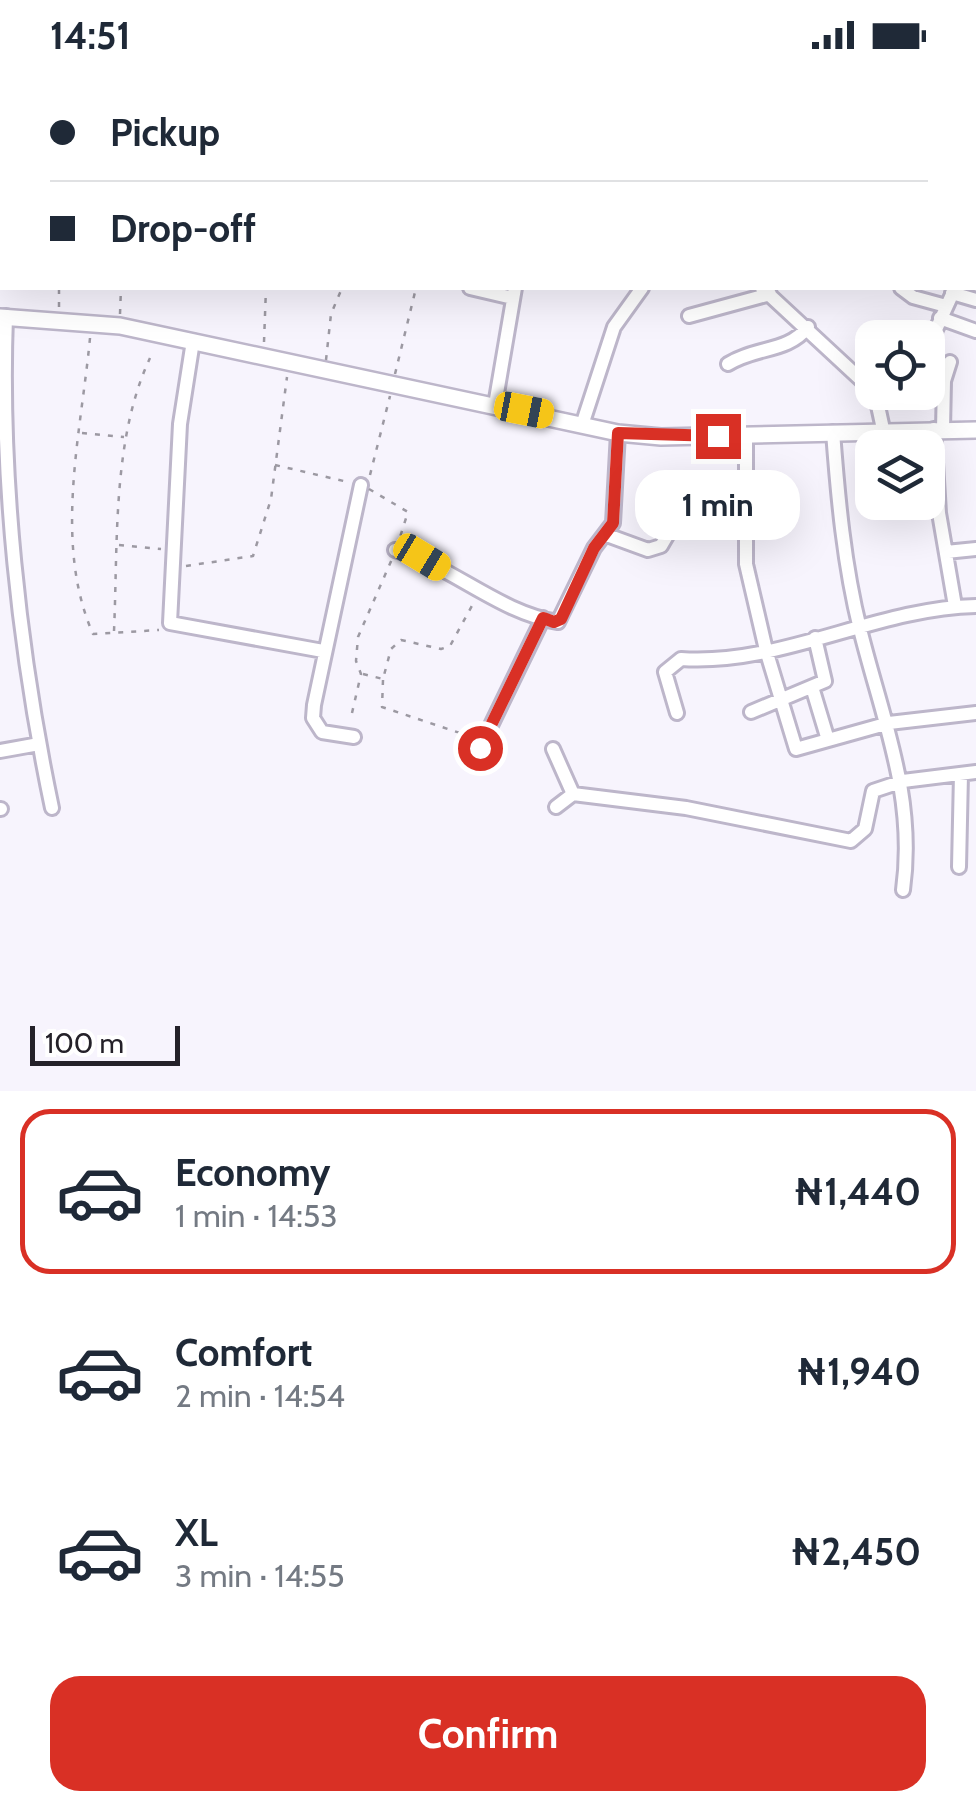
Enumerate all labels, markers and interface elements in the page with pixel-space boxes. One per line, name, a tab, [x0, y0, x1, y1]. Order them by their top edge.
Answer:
text: 14:51	[50, 12, 130, 59]
text: Pickup	[110, 109, 220, 156]
text: Drop-off	[110, 205, 256, 252]
map controls	[855, 320, 945, 520]
button: locate	[855, 320, 945, 410]
car	[492, 390, 556, 430]
route end	[696, 414, 741, 459]
button: layers	[855, 430, 945, 520]
callout: 1 min	[636, 471, 800, 541]
text: 1 min	[681, 485, 754, 524]
car	[389, 529, 455, 585]
route start	[458, 726, 503, 771]
scale bar	[30, 1021, 180, 1066]
text: 100 m	[45, 1026, 124, 1060]
icon: car	[55, 1147, 145, 1237]
text: Economy	[175, 1149, 330, 1196]
text: ₦1,440	[793, 1168, 921, 1215]
text: 1 min · 14:53	[175, 1196, 338, 1235]
icon: car	[55, 1327, 145, 1417]
text: Comfort	[175, 1329, 312, 1376]
text: ₦1,940	[796, 1348, 921, 1395]
text: 2 min · 14:54	[175, 1376, 345, 1415]
icon: car	[55, 1507, 145, 1597]
text: XL	[175, 1509, 218, 1556]
text: ₦2,450	[791, 1528, 921, 1575]
text: 3 min · 14:55	[175, 1556, 344, 1595]
button: Confirm	[50, 1676, 926, 1791]

